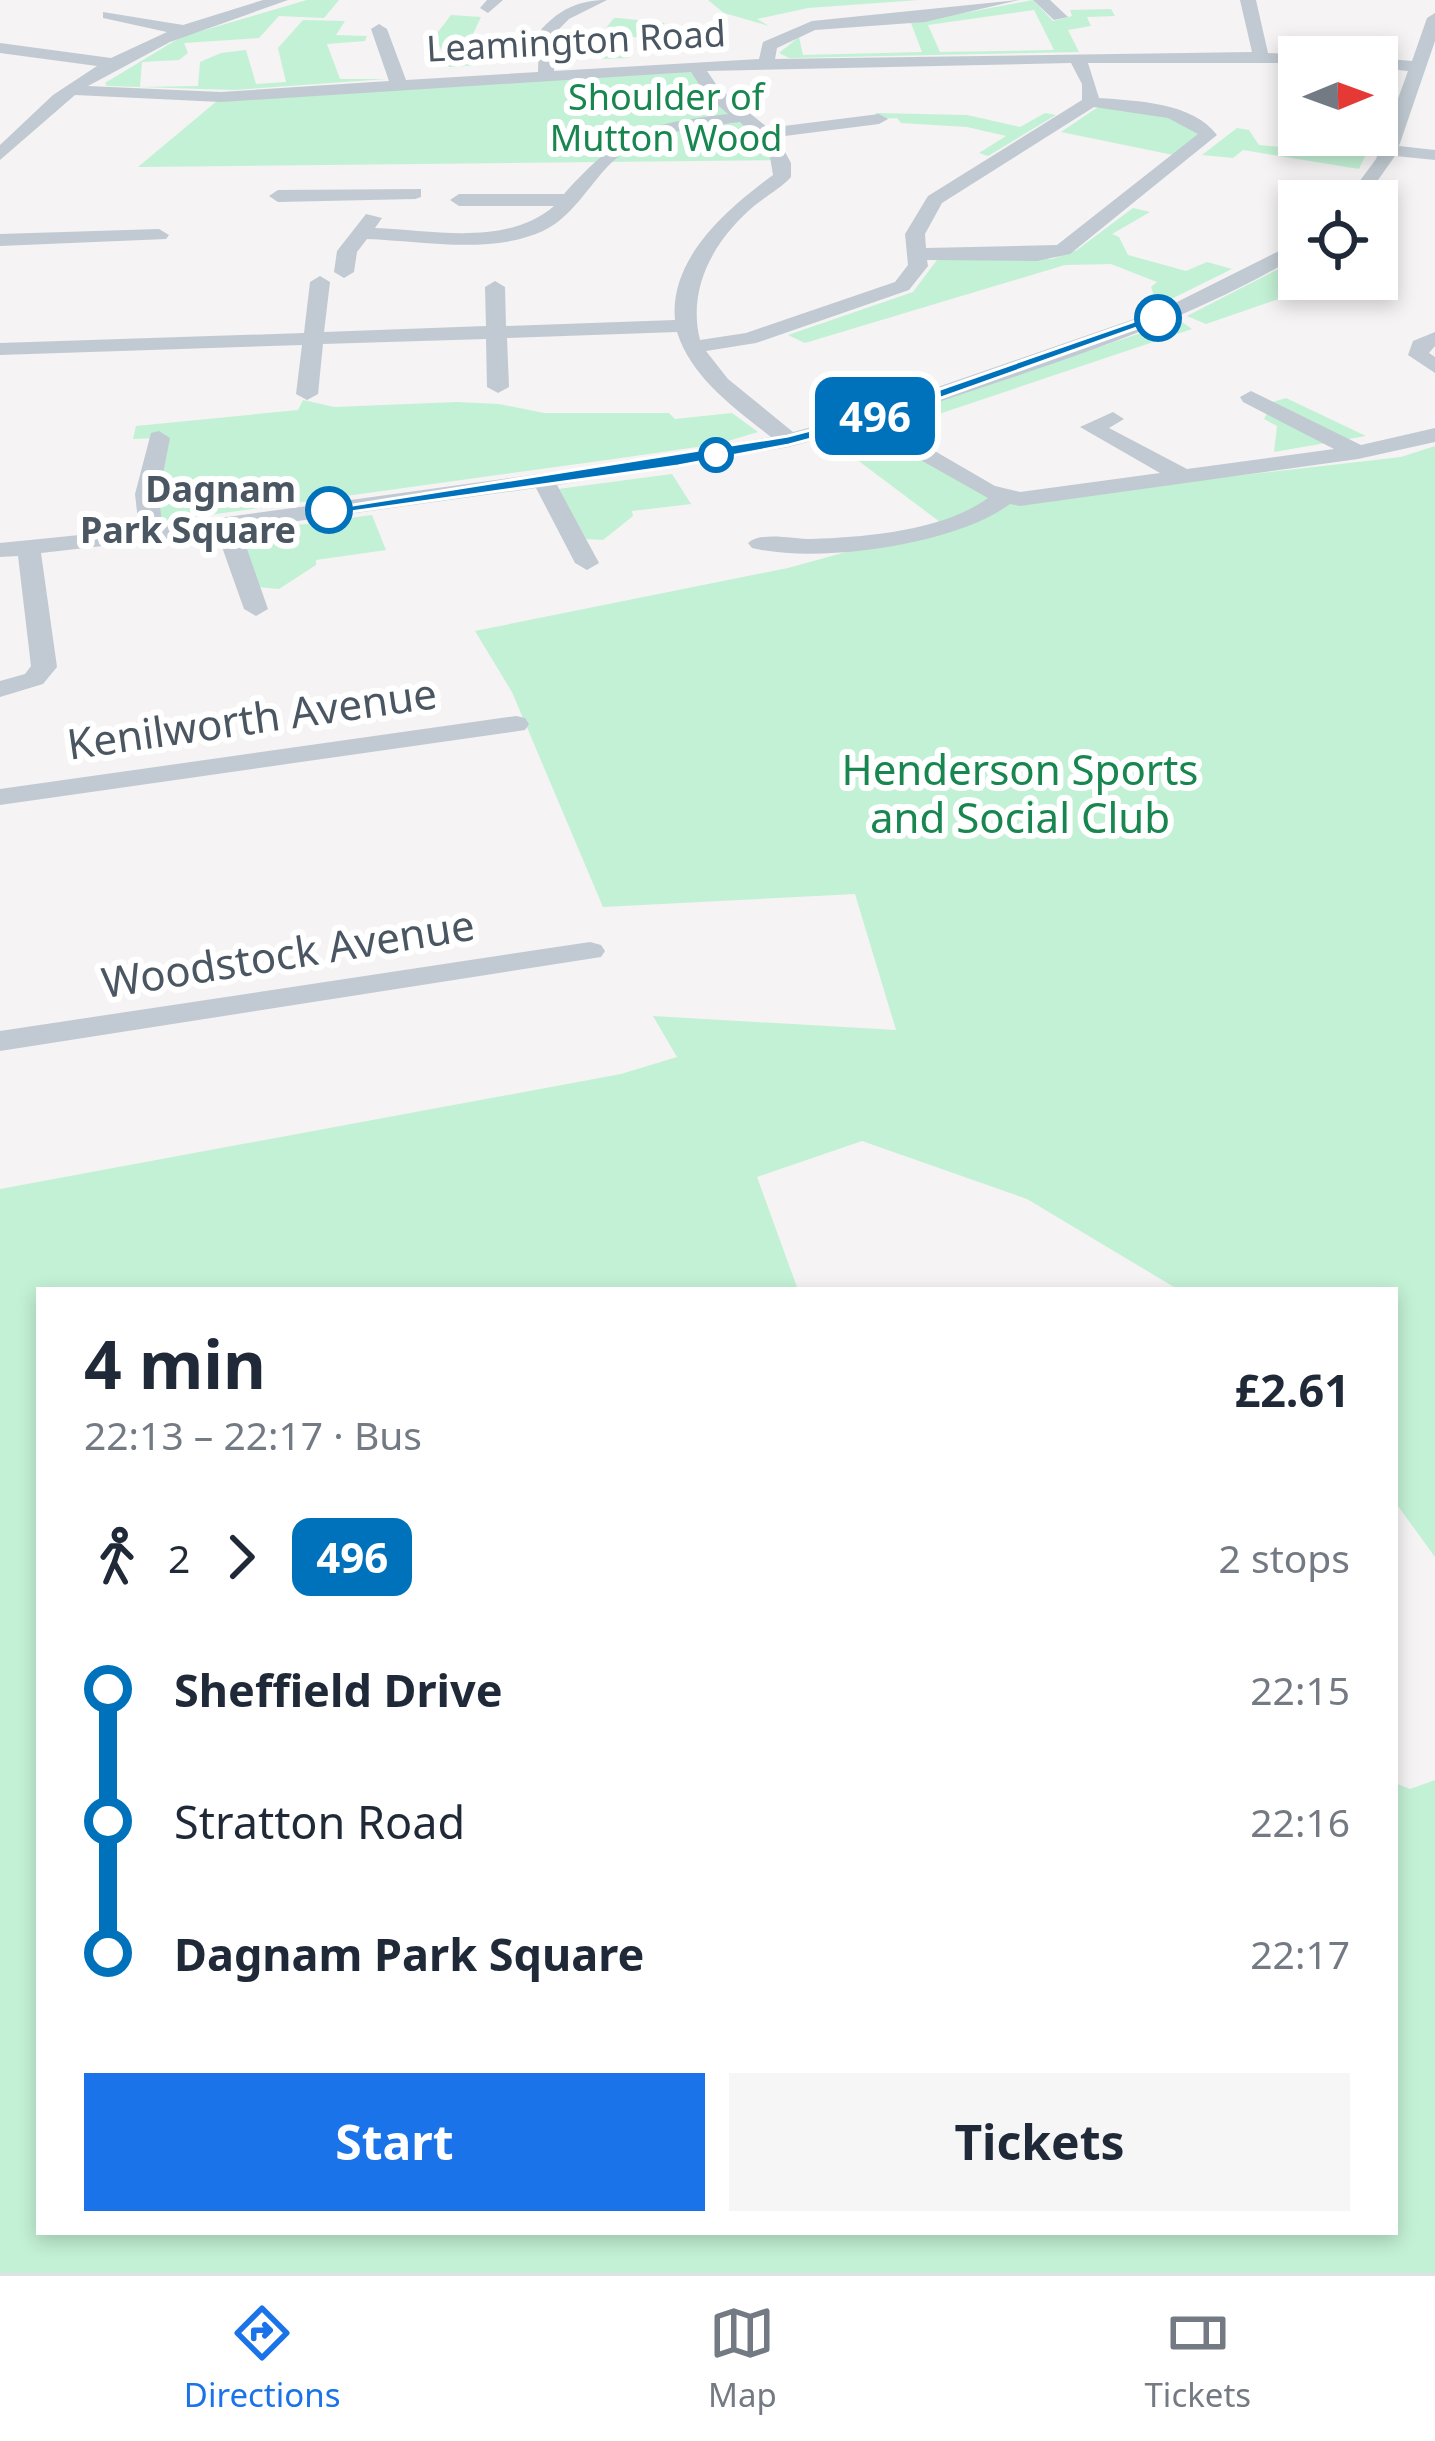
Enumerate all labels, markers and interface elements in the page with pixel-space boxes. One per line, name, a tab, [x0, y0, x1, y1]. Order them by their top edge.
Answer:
street label: Leamington Road	[425, 8, 727, 73]
north arrow	[1278, 36, 1398, 156]
map controls	[1278, 36, 1398, 300]
park label: Shoulder of Mutton Wood	[550, 72, 782, 162]
button: locate	[1278, 180, 1398, 300]
unlabelled marker	[1136, 296, 1180, 340]
line badge: 496	[806, 377, 944, 455]
text: 496	[839, 387, 911, 444]
unlabelled marker	[700, 439, 732, 471]
place label: Dagnam Park Square	[80, 464, 296, 554]
marker: Dagnam Park Square	[307, 488, 351, 532]
street label: Kenilworth Avenue	[63, 663, 440, 772]
park label: Henderson Sports and Social Club	[842, 740, 1198, 845]
street label: Woodstock Avenue	[97, 895, 478, 1010]
text: 4 min	[84, 1318, 266, 1408]
text: £2.61	[1234, 1359, 1350, 1420]
text: 22:13 – 22:17 · Bus	[84, 1408, 422, 1461]
icon: walk	[84, 1524, 150, 1590]
icon: forward	[208, 1524, 274, 1590]
text: 496	[316, 1528, 388, 1585]
text: 2	[168, 1531, 190, 1584]
text: 2 stops	[1219, 1531, 1350, 1584]
text: Sheffield Drive	[174, 1659, 503, 1720]
text: 22:15	[1250, 1663, 1350, 1716]
text: Stratton Road	[174, 1791, 465, 1852]
text: 22:16	[1250, 1795, 1350, 1848]
text: Dagnam Park Square	[174, 1923, 644, 1984]
text: 22:17	[1250, 1927, 1350, 1980]
button: Start	[84, 2073, 705, 2211]
button: Tickets	[729, 2073, 1350, 2211]
tab: Directions	[184, 2300, 340, 2417]
tab: Map	[708, 2300, 777, 2417]
tab: Tickets	[1145, 2300, 1251, 2417]

